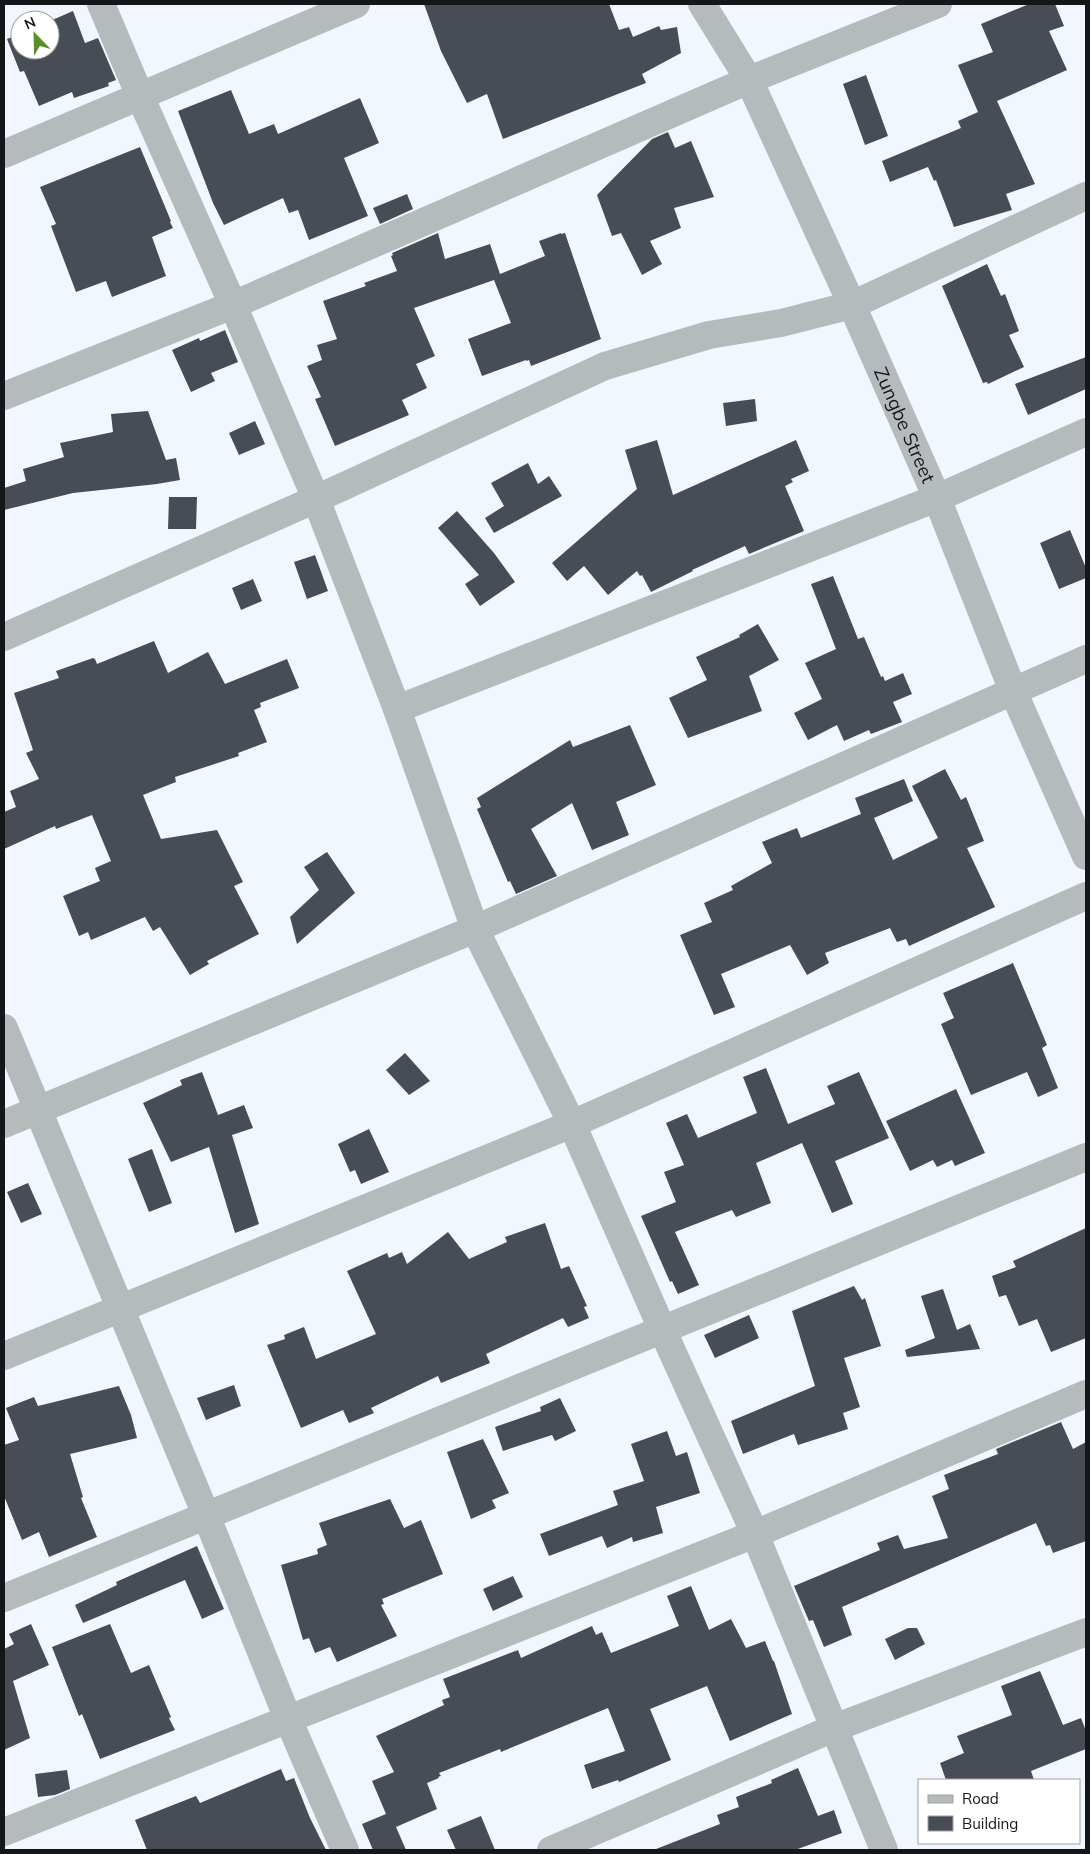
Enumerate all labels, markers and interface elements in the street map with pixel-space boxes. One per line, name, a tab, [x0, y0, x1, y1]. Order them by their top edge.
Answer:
north arrow	[10, 10, 60, 60]
text: N	[22, 13, 38, 33]
street label: Zungbe Street	[869, 363, 941, 487]
legend	[918, 1779, 1080, 1844]
text: Road	[962, 1789, 999, 1808]
text: Building	[962, 1814, 1018, 1833]

